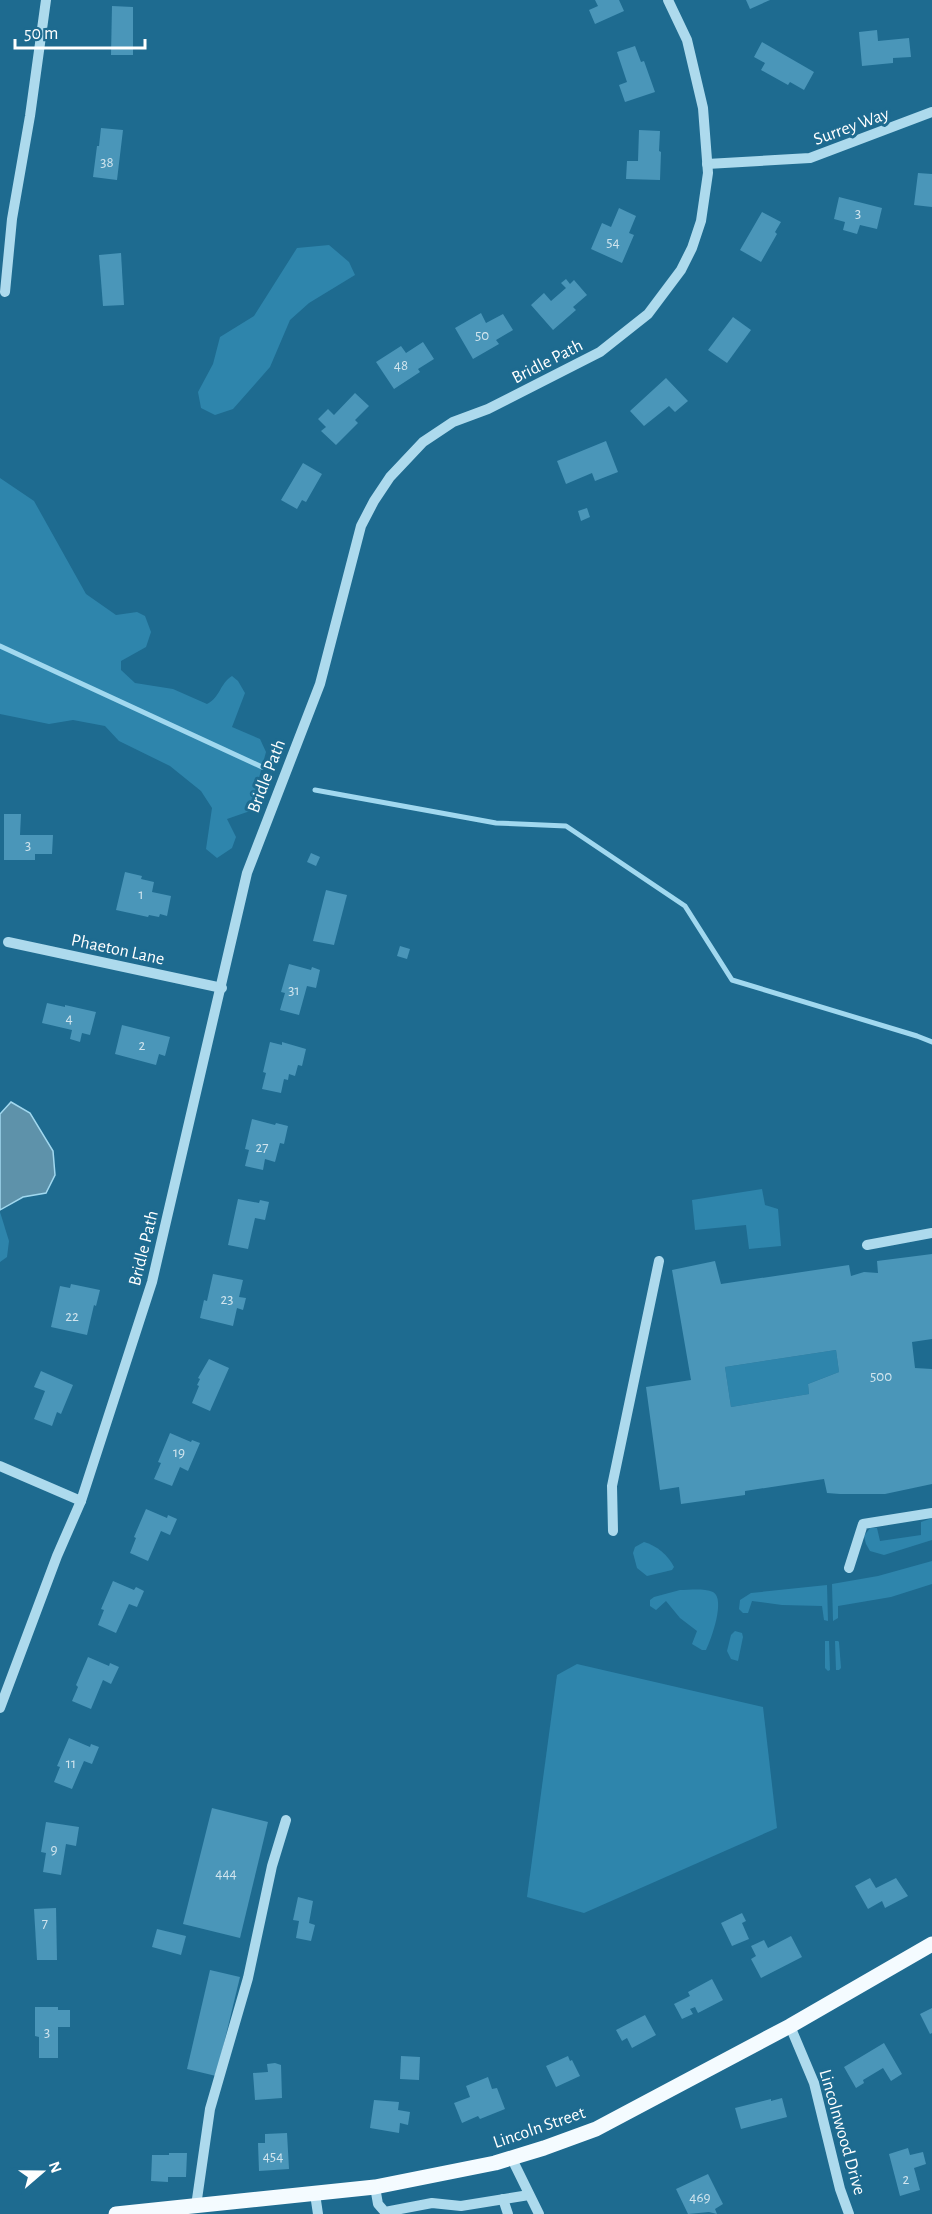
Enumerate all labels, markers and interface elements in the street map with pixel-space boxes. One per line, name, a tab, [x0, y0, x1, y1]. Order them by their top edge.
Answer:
scale bar	[15, 12, 146, 50]
text: 50 m	[24, 25, 58, 43]
street label: Surrey Way	[811, 105, 892, 149]
house number: 38	[100, 155, 114, 170]
house number: 3	[855, 206, 861, 221]
house number: 54	[606, 235, 620, 250]
house number: 50	[475, 328, 489, 343]
street label: Bridle Path	[509, 336, 586, 387]
house number: 48	[394, 358, 408, 373]
street label: Bridle Path	[245, 737, 289, 816]
house number: 3	[25, 838, 31, 853]
house number: 1	[138, 887, 144, 902]
street label: Phaeton Lane	[69, 931, 166, 969]
house number: 31	[288, 983, 300, 998]
house number: 4	[65, 1011, 73, 1026]
house number: 2	[139, 1038, 146, 1053]
house number: 27	[255, 1140, 269, 1155]
street label: Bridle Path	[126, 1209, 162, 1288]
house number: 23	[220, 1292, 234, 1307]
house number: 22	[65, 1309, 79, 1324]
house number: 500	[870, 1369, 892, 1384]
house number: 19	[173, 1445, 185, 1460]
house number: 11	[66, 1756, 76, 1771]
house number: 9	[50, 1842, 58, 1857]
house number: 444	[215, 1866, 237, 1881]
house number: 7	[42, 1916, 48, 1931]
house number: 3	[44, 2025, 50, 2040]
street label: Lincolnwood Drive	[816, 2068, 869, 2197]
street label: Lincoln Street	[491, 2104, 588, 2152]
north arrow	[12, 2142, 72, 2202]
house number: 454	[263, 2149, 283, 2164]
text: N	[46, 2159, 65, 2175]
house number: 2	[903, 2172, 910, 2187]
house number: 469	[689, 2190, 711, 2205]

